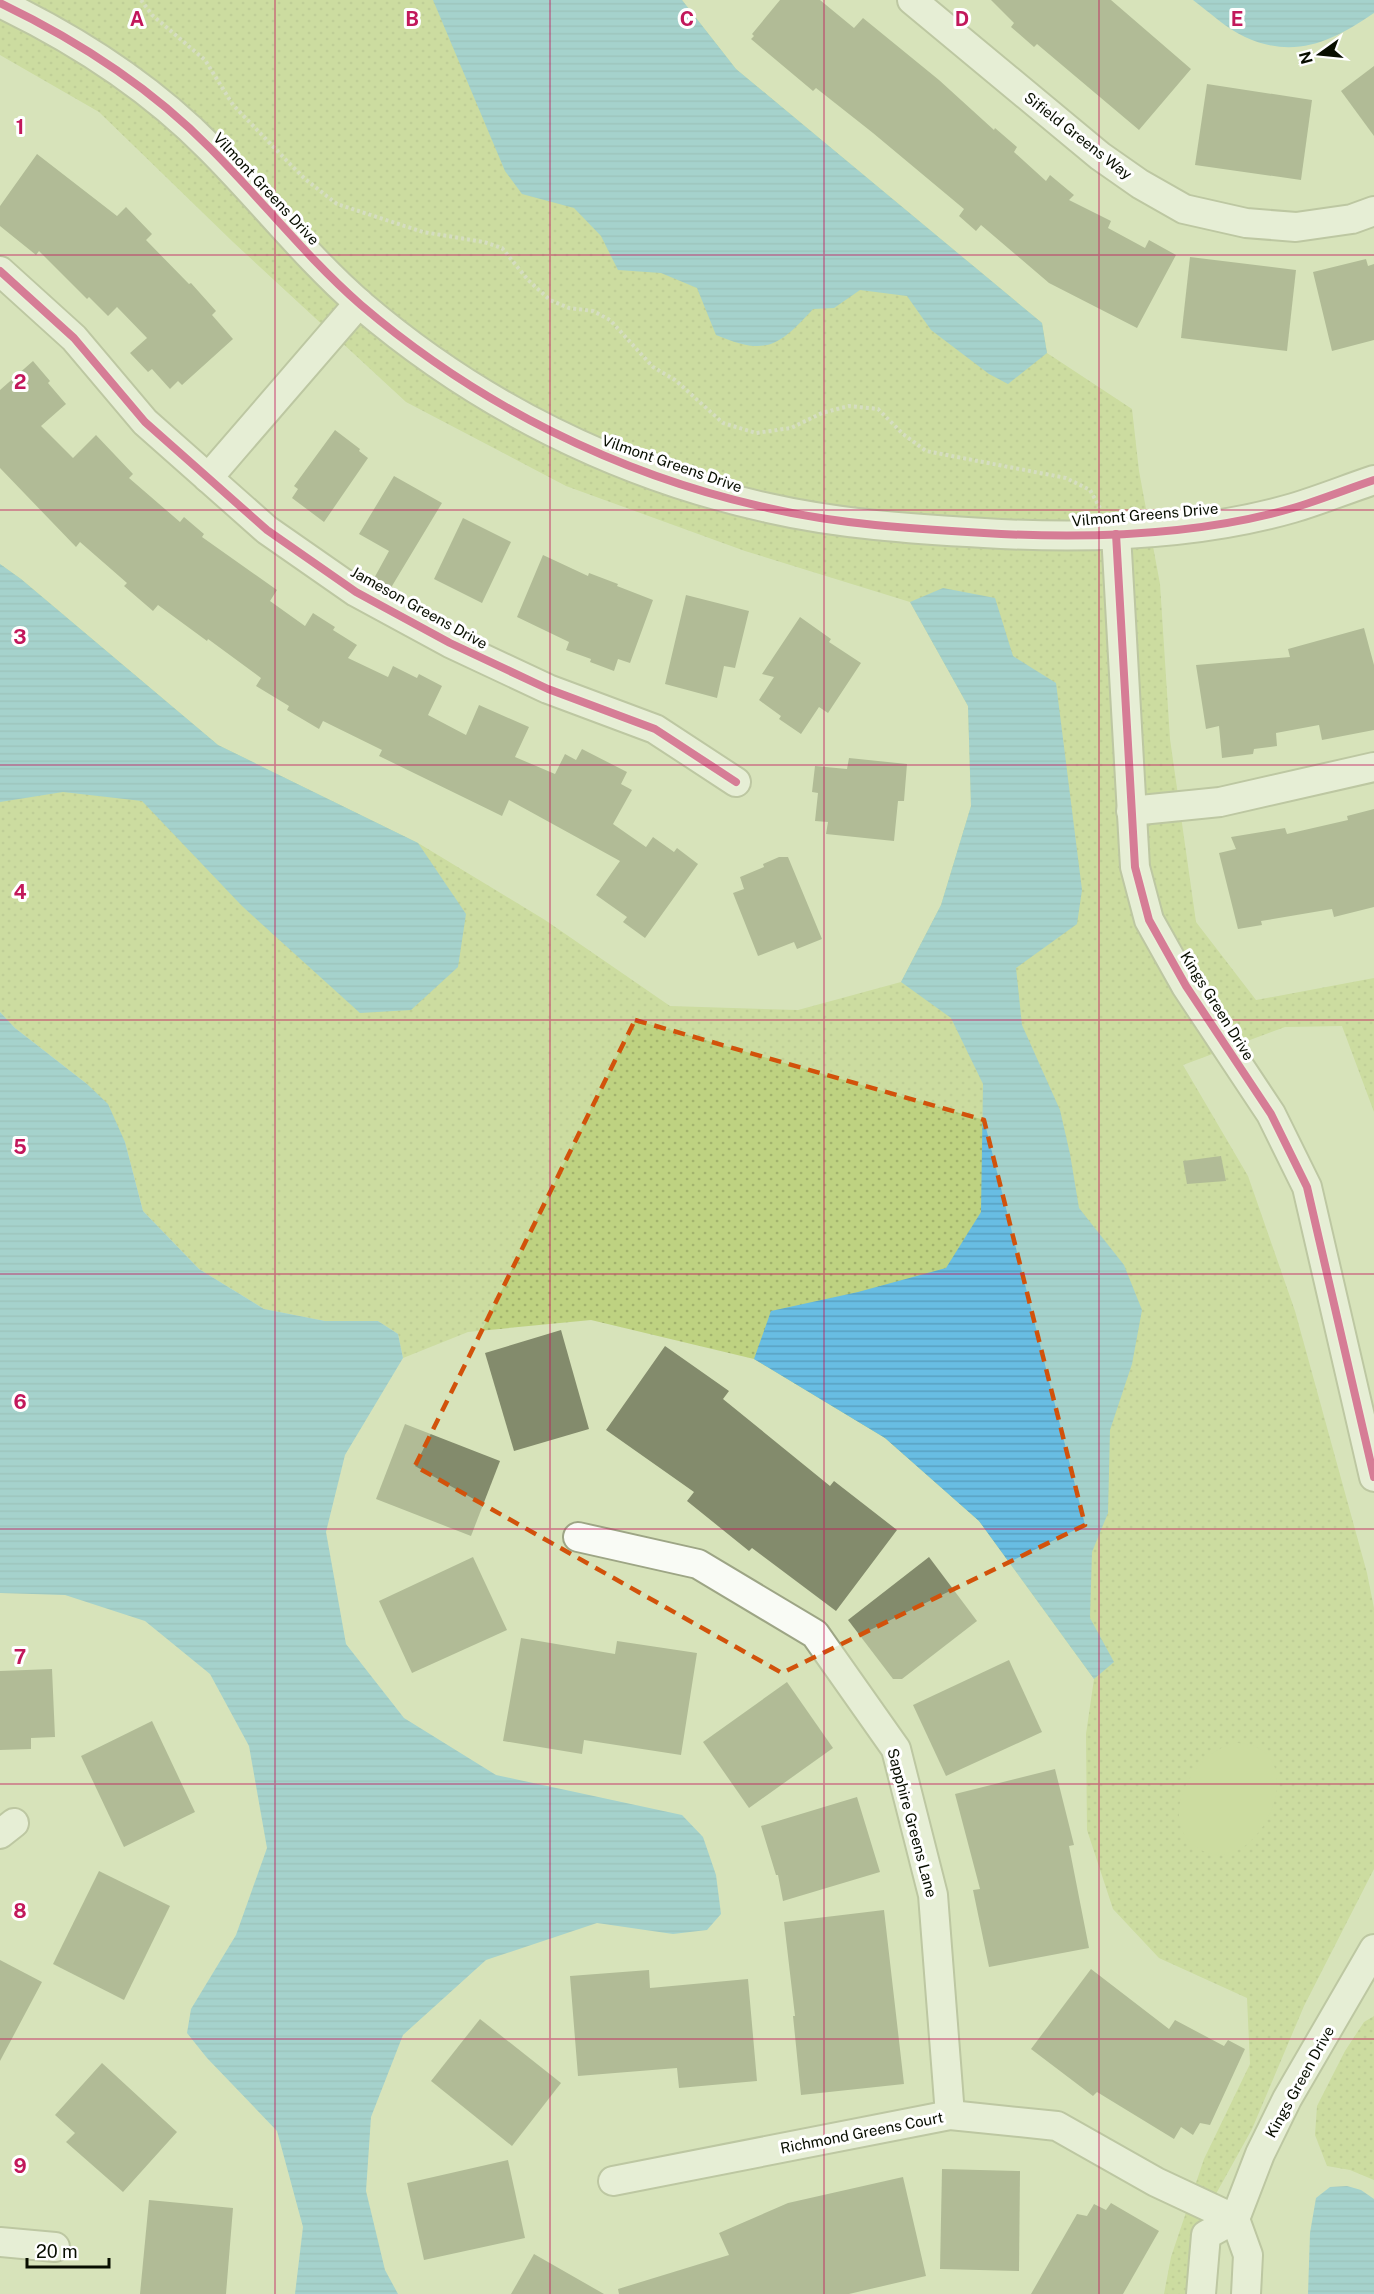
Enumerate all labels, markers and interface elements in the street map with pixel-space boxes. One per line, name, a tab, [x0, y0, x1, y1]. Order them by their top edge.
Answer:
text: A	[130, 7, 144, 31]
text: B	[405, 7, 419, 31]
text: C	[680, 7, 694, 31]
text: D	[955, 7, 969, 31]
text: E	[1231, 7, 1243, 31]
north arrow	[1290, 24, 1350, 84]
text: N	[1295, 49, 1317, 66]
street label: Sifield Greens Way	[1021, 88, 1135, 183]
text: 1	[16, 115, 24, 139]
street label: Vilmont Greens Drive	[210, 129, 323, 248]
text: 2	[14, 370, 26, 394]
street label: Vilmont Greens Drive	[600, 432, 744, 495]
street label: Vilmont Greens Drive	[1071, 500, 1219, 529]
street label: Jameson Greens Drive	[348, 563, 490, 652]
text: 3	[13, 625, 27, 649]
text: 4	[13, 880, 27, 904]
street label: Kings Green Drive	[1177, 948, 1258, 1063]
text: 5	[13, 1135, 27, 1159]
text: 6	[13, 1390, 27, 1414]
text: 7	[14, 1645, 26, 1669]
street label: Sapphire Greens Lane	[884, 1746, 941, 1899]
text: 8	[13, 1899, 27, 1923]
street label: Kings Green Drive	[1262, 2023, 1337, 2140]
street label: Richmond Greens Court	[779, 2108, 945, 2157]
text: 9	[13, 2154, 27, 2178]
scale bar	[27, 2231, 110, 2269]
text: 20 m	[36, 2241, 78, 2262]

